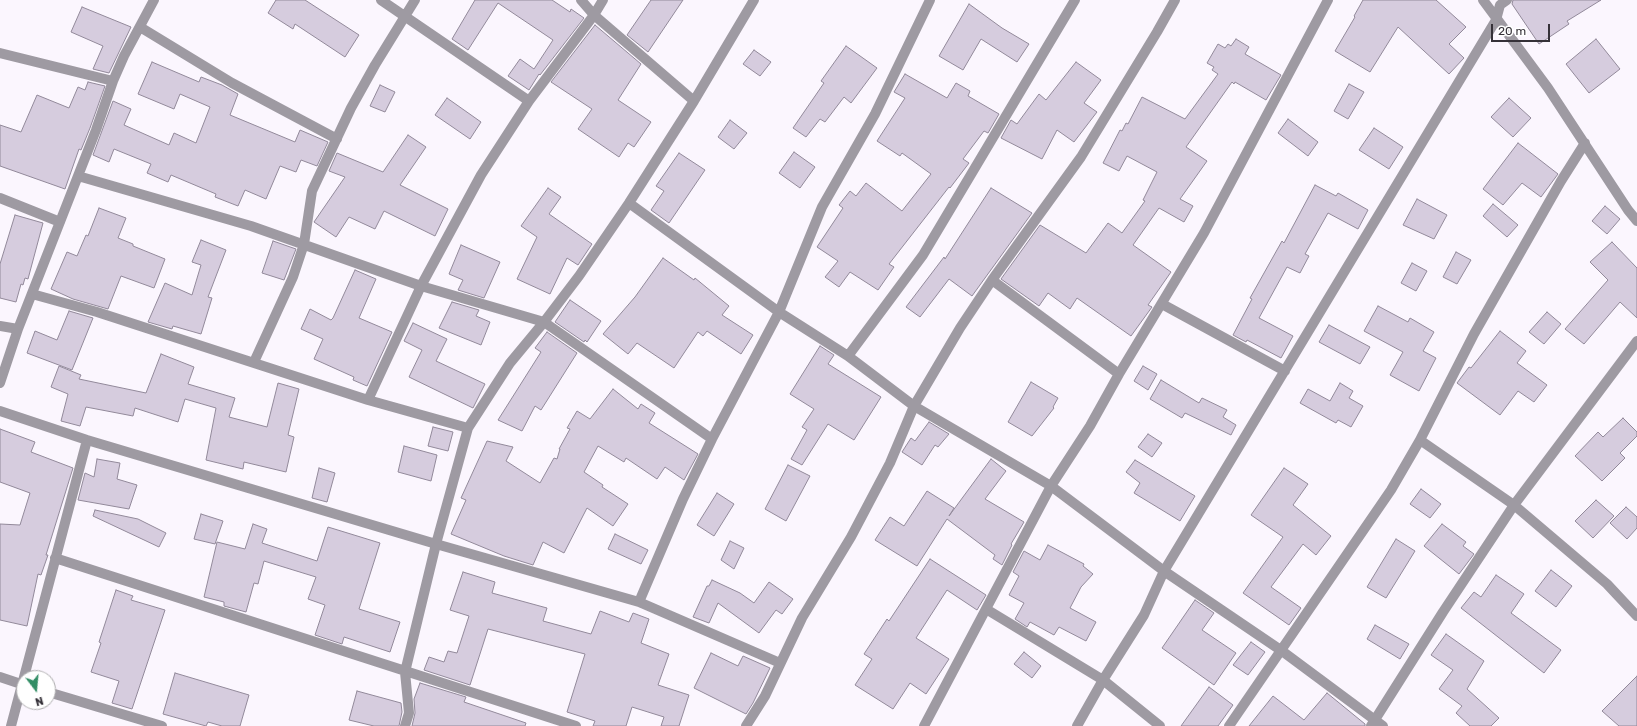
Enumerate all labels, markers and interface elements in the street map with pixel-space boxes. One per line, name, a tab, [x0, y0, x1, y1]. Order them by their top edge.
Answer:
scale bar	[1493, 16, 1552, 42]
text: 20 m	[1498, 24, 1526, 38]
north arrow	[16, 670, 56, 710]
text: N	[34, 694, 45, 708]

